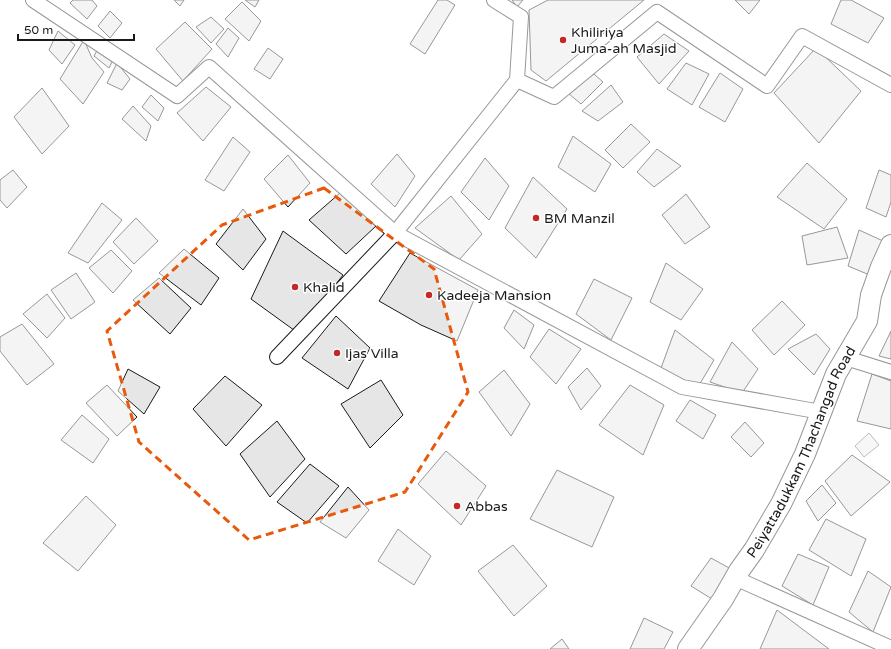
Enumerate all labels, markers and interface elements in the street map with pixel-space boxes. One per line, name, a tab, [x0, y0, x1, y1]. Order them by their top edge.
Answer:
scale bar	[18, 16, 134, 42]
text: 50 m	[24, 23, 53, 37]
place label: Khiliriya Juma-ah Masjid	[571, 24, 677, 57]
marker: Khiliriya Juma-ah Masjid	[558, 35, 568, 45]
place label: BM Manzil	[544, 210, 615, 227]
marker: BM Manzil	[531, 213, 541, 223]
place label: Khalid	[303, 279, 345, 296]
marker: Khalid	[290, 282, 300, 292]
place label: Kadeeja Mansion	[437, 287, 551, 304]
marker: Kadeeja Mansion	[424, 290, 434, 300]
street label: Peiyattadukkam Thachangad Road	[743, 343, 859, 561]
place label: Ijas Villa	[345, 345, 399, 362]
marker: Ijas Villa	[332, 348, 342, 358]
place label: Abbas	[465, 498, 508, 515]
marker: Abbas	[452, 501, 462, 511]

